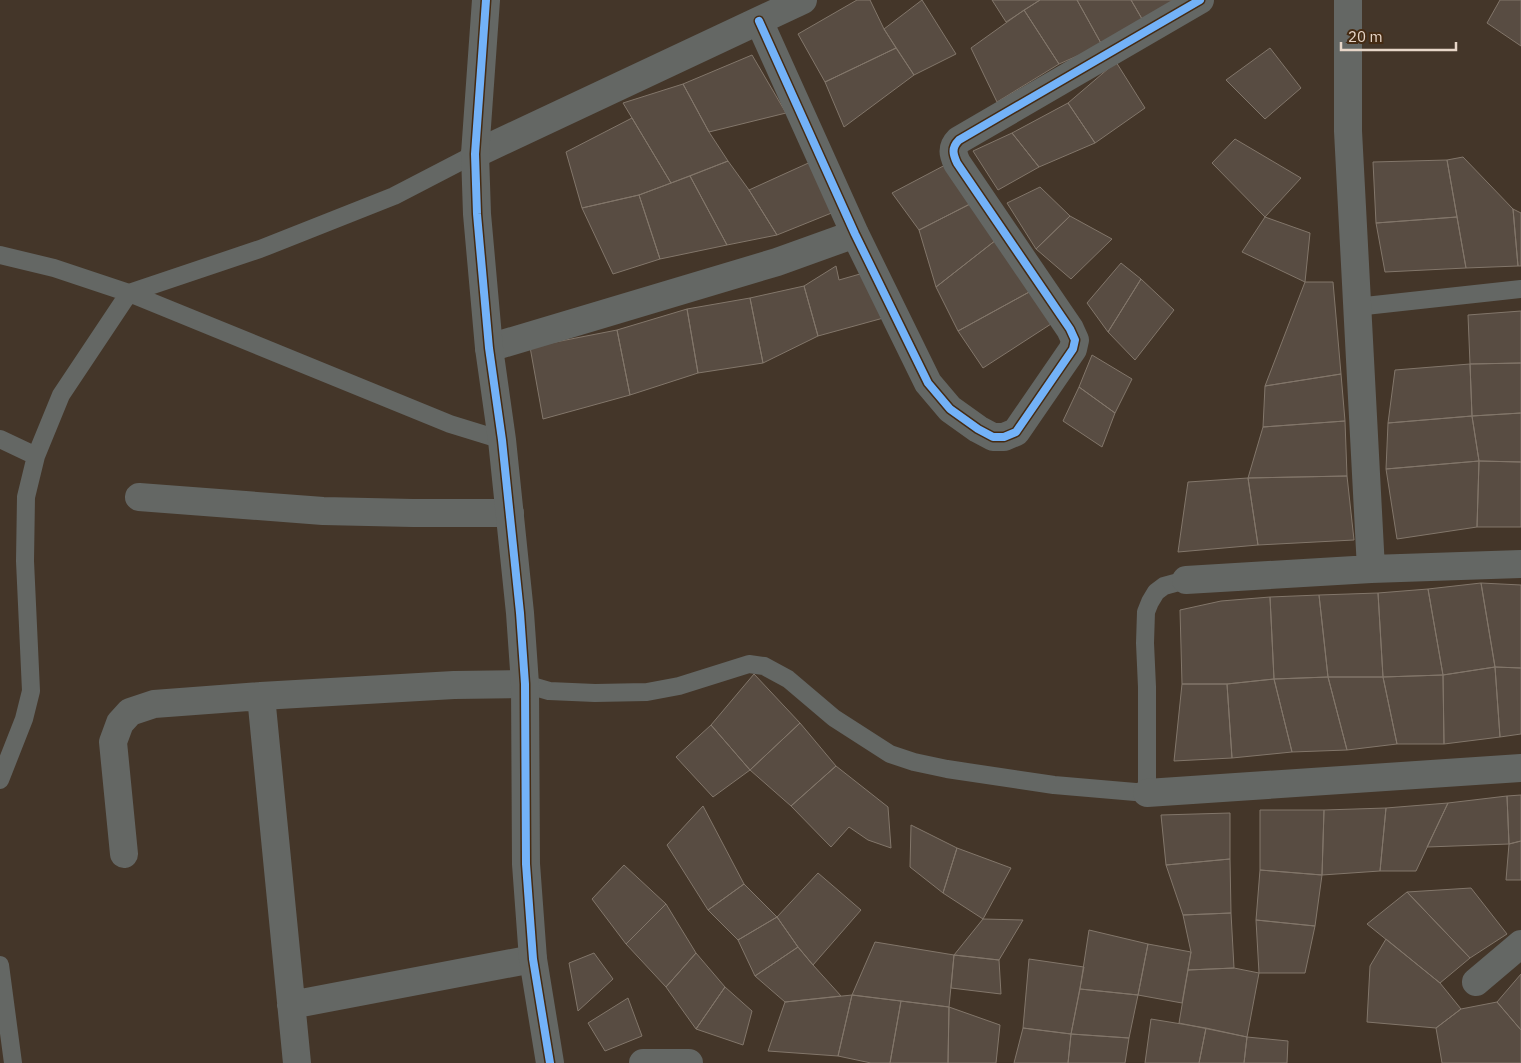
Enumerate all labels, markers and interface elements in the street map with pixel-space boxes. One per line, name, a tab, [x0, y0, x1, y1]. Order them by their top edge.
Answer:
scale bar	[1341, 20, 1456, 52]
text: 20 m	[1348, 27, 1383, 46]

